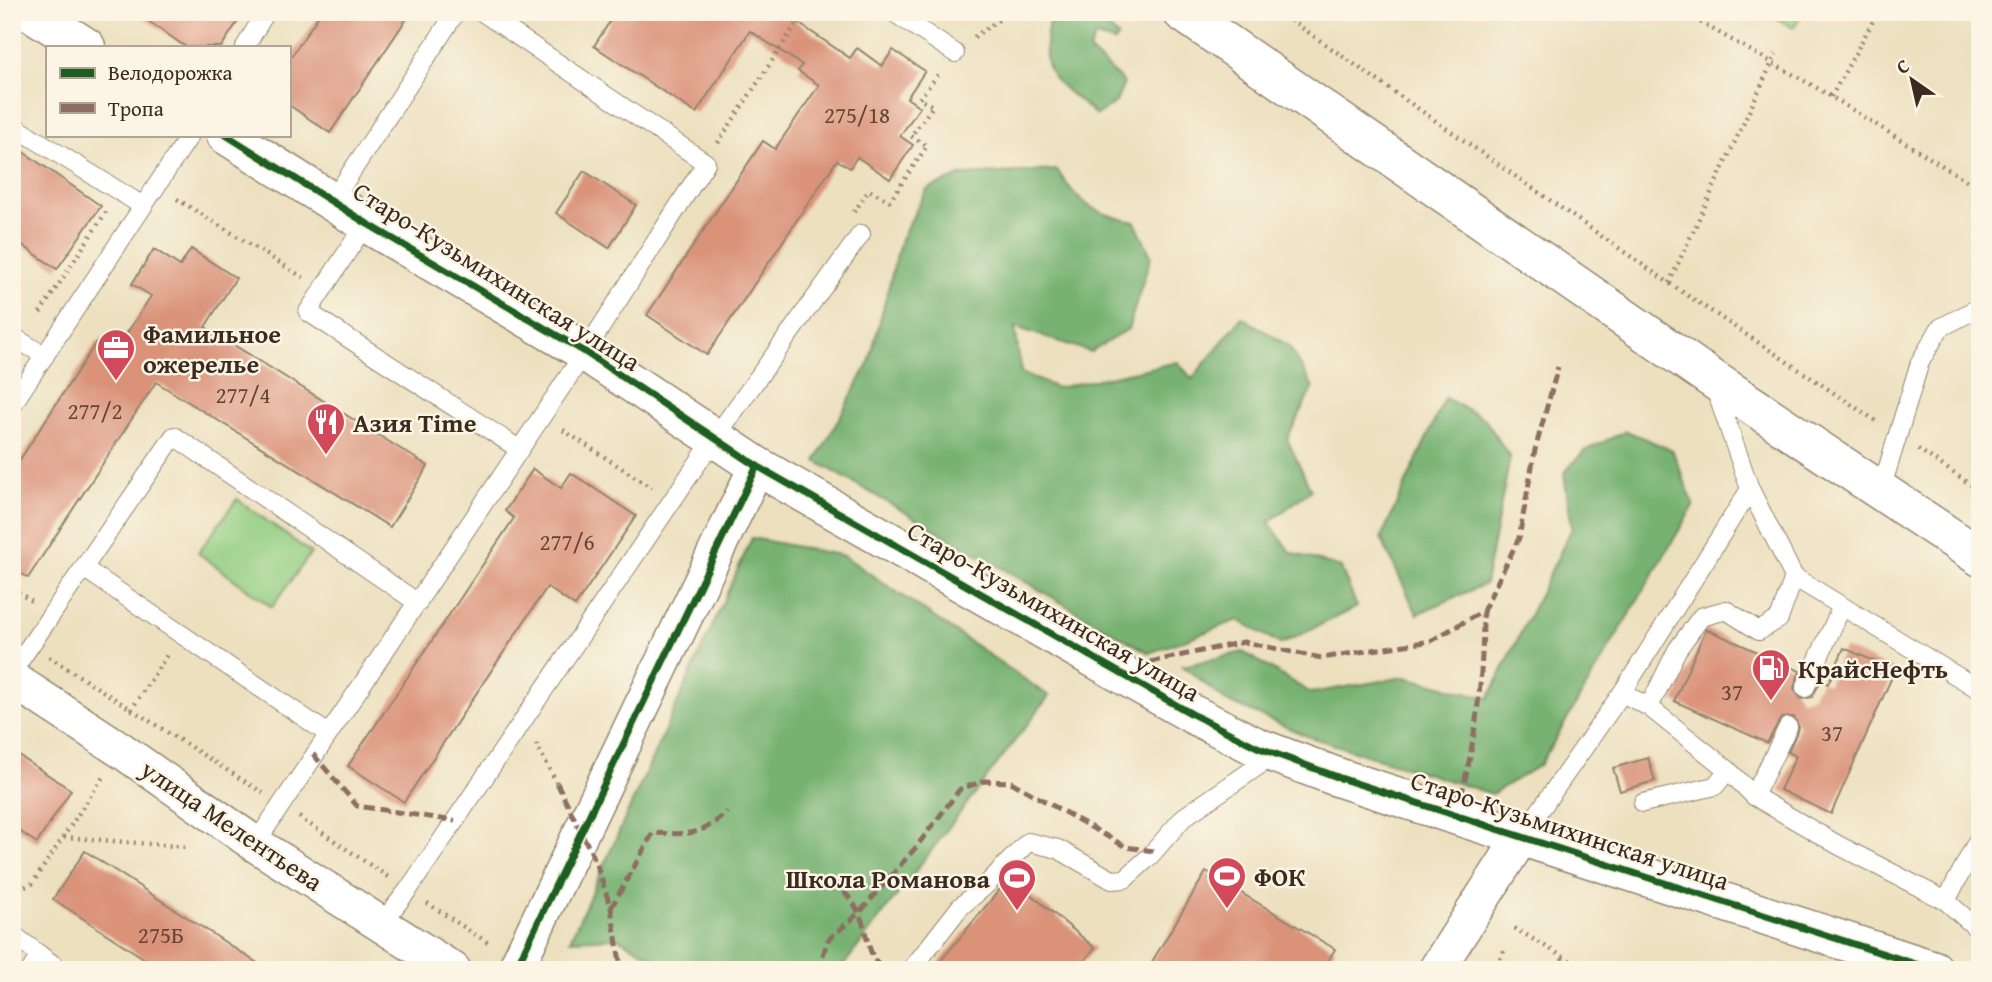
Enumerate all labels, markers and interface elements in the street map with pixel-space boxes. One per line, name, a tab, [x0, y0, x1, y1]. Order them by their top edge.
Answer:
legend	[46, 46, 290, 136]
north arrow	[1876, 46, 1946, 116]
text: С	[1890, 51, 1915, 81]
text: Велодорожка	[108, 57, 233, 88]
text: Тропа	[108, 93, 164, 124]
house number: 275/18	[824, 98, 890, 131]
street label: Старо-Кузьмихинская улица	[346, 171, 649, 381]
place label: Фамильное ожерелье	[143, 314, 281, 383]
office icon: Фамильное ожерелье	[95, 327, 137, 382]
house number: 277/4	[215, 378, 271, 411]
house number: 277/2	[67, 394, 123, 427]
restaurant icon: Азия Time	[305, 401, 347, 456]
place label: Азия Time	[353, 403, 477, 442]
street label: Старо-Кузьмихинская улица	[900, 511, 1208, 711]
house number: 277/6	[539, 525, 595, 558]
fuel station icon: КрайсНефть	[1750, 647, 1792, 702]
place label: КрайсНефть	[1798, 649, 1948, 688]
house number: 37	[1721, 675, 1743, 708]
house number: 37	[1821, 716, 1843, 749]
street label: улица Мелентьева	[132, 749, 331, 901]
street label: Старо-Кузьмихинская улица	[1406, 760, 1735, 900]
sports icon: ФОК	[1206, 855, 1248, 910]
sports icon: Школа Романова	[996, 857, 1038, 912]
place label: ФОК	[1254, 857, 1306, 896]
place label: Школа Романова	[786, 859, 991, 898]
house number: 275Б	[138, 918, 184, 951]

